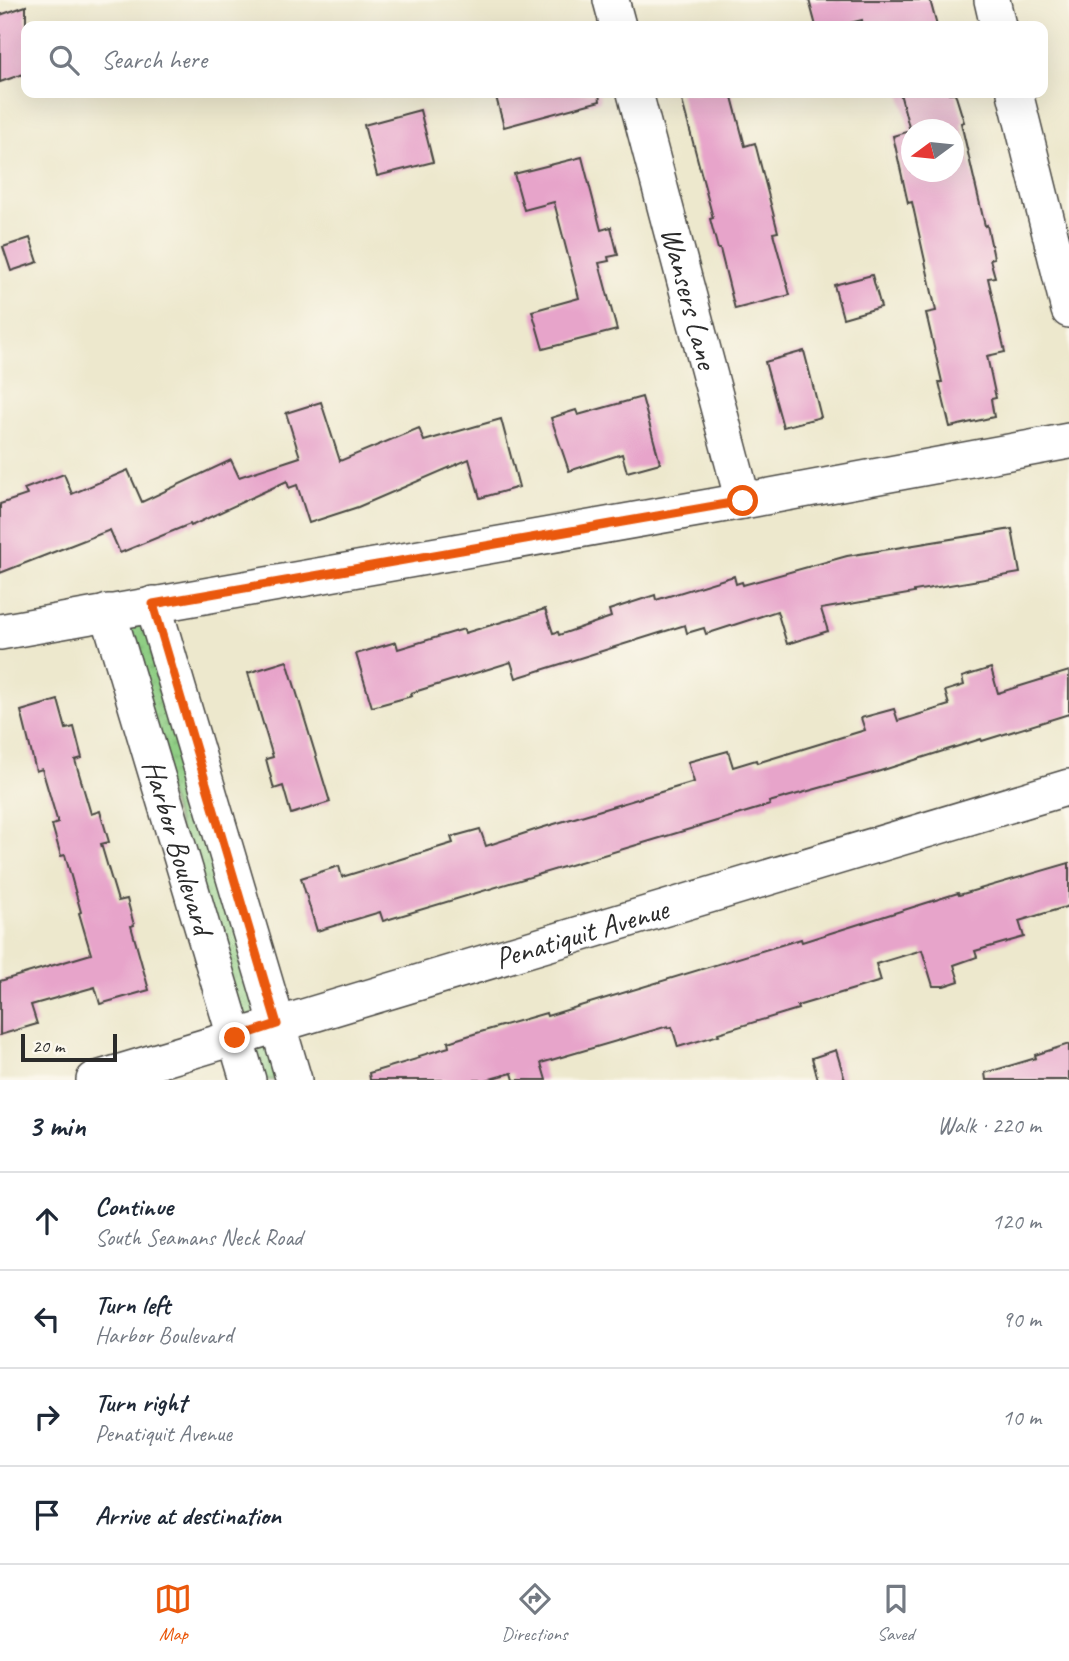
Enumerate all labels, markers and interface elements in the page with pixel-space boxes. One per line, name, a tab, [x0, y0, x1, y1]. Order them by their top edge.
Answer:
search box	[21, 21, 1048, 98]
icon: search	[45, 41, 83, 79]
text: Search here	[101, 43, 207, 76]
north arrow	[901, 119, 964, 182]
street label: Wansers Lane	[652, 223, 727, 375]
route start	[727, 485, 758, 516]
street label: Harbor Boulevard	[134, 755, 223, 942]
street label: Penatiquit Avenue	[491, 889, 675, 977]
route end	[219, 1022, 250, 1053]
scale bar	[21, 1031, 117, 1063]
text: 20 m	[32, 1034, 64, 1058]
text: 3 min	[28, 1107, 85, 1145]
text: Walk · 220 m	[937, 1111, 1041, 1140]
text: Continue	[95, 1190, 173, 1223]
icon: ahead	[28, 1202, 66, 1240]
text: 120 m	[992, 1207, 1041, 1236]
text: South Seamans Neck Road	[95, 1223, 302, 1252]
text: Turn left	[95, 1288, 170, 1321]
icon: left	[28, 1300, 66, 1338]
text: 90 m	[1002, 1305, 1041, 1334]
text: Harbor Boulevard	[95, 1321, 233, 1350]
text: Turn right	[95, 1386, 186, 1419]
icon: right	[28, 1398, 66, 1436]
text: 10 m	[1002, 1403, 1041, 1432]
text: Penatiquit Avenue	[95, 1419, 232, 1448]
icon: arrive	[28, 1496, 66, 1534]
text: Arrive at destination	[95, 1499, 281, 1532]
tab: Map	[154, 1580, 192, 1646]
tab: Directions	[501, 1580, 568, 1646]
tab: Saved	[877, 1580, 915, 1646]

